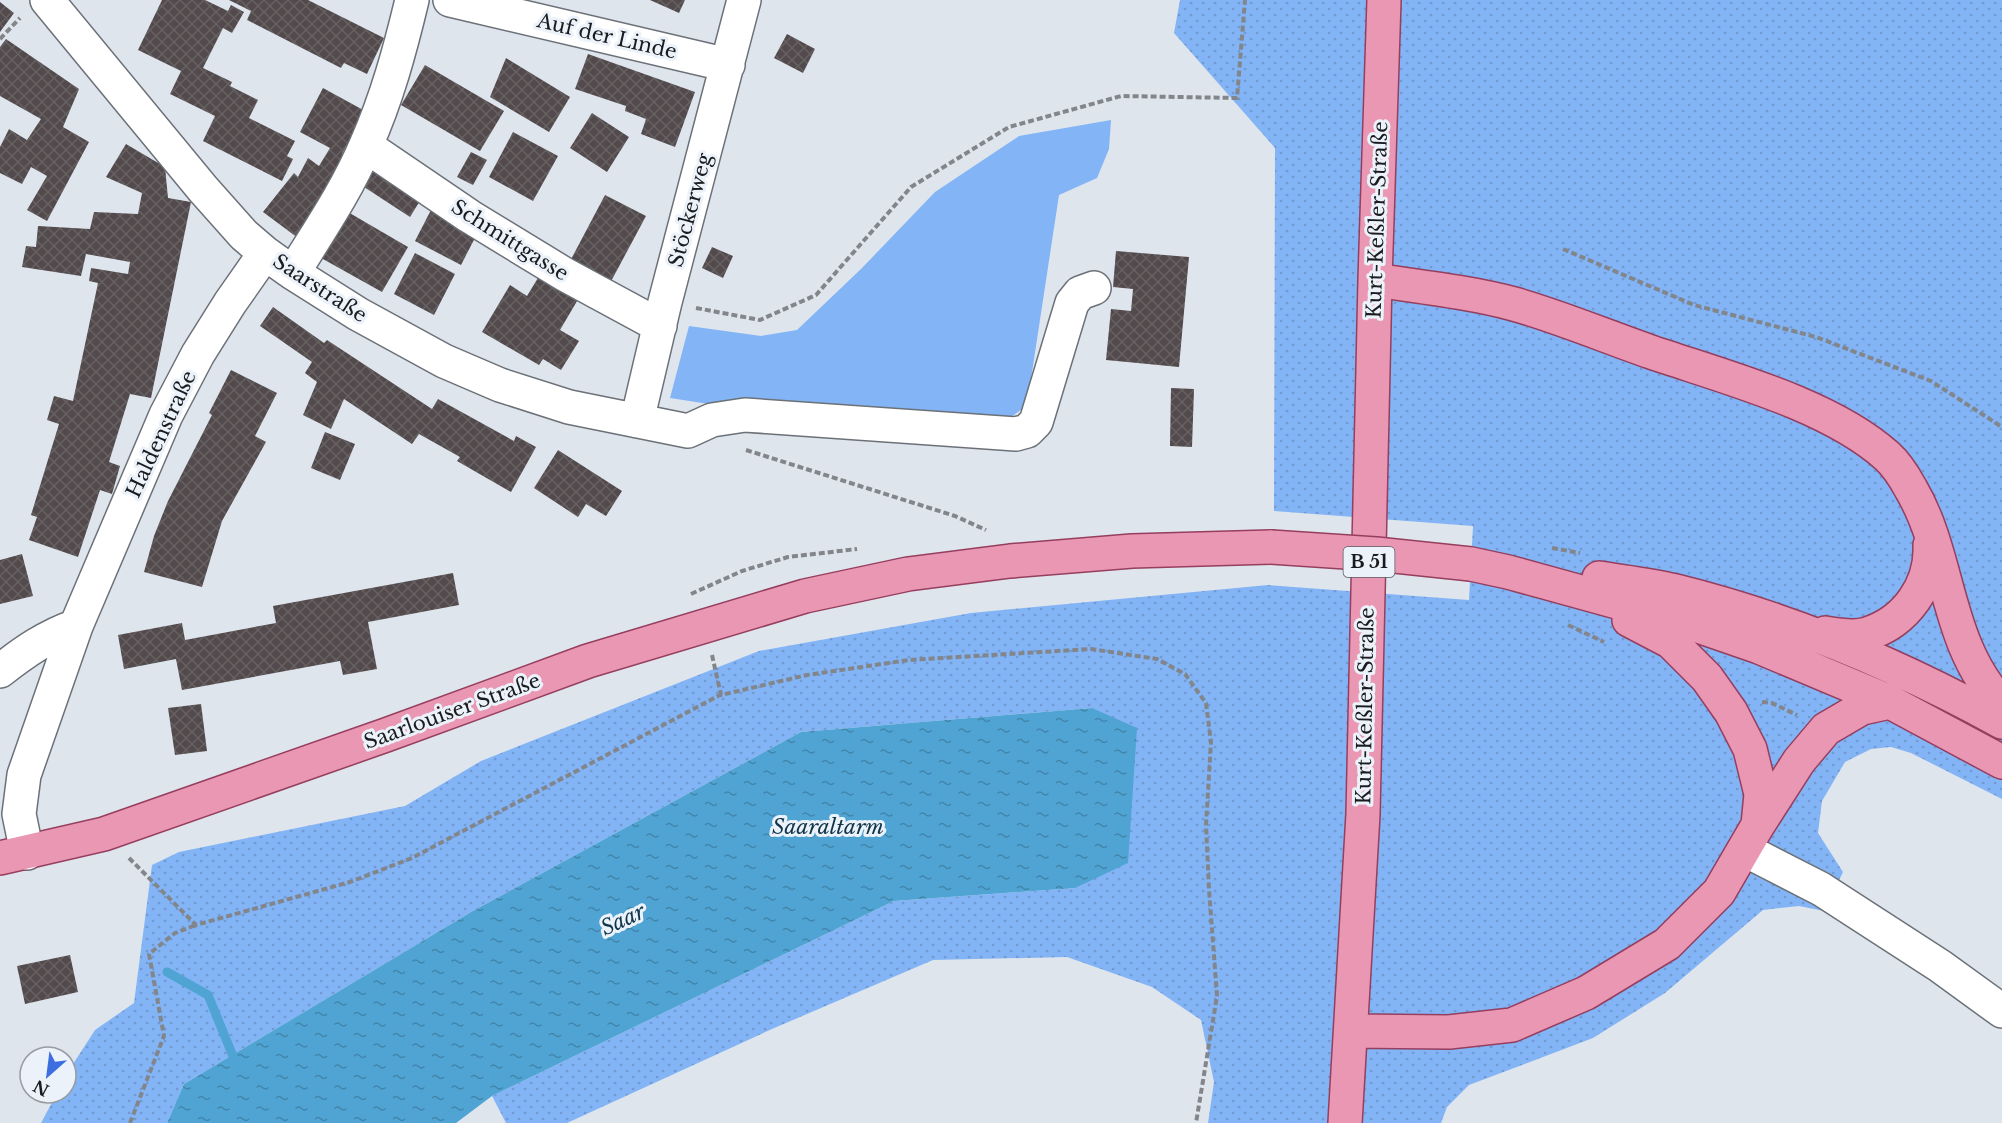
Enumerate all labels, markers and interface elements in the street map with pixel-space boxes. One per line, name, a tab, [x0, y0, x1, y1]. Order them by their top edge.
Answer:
street label: Auf der Linde	[534, 8, 679, 64]
street label: Kurt-Keßler-Straße	[1362, 121, 1392, 319]
street label: Stöckerweg	[663, 149, 717, 270]
street label: Schmittgasse	[447, 194, 573, 286]
street label: Saarstraße	[269, 249, 371, 327]
street label: Haldenstraße	[121, 367, 201, 501]
road number: B 51	[1344, 547, 1394, 577]
street label: Kurt-Keßler-Straße	[1351, 607, 1379, 805]
street label: Saarlouiser Straße	[361, 668, 543, 754]
water label: Saaraltarm	[772, 814, 884, 840]
water label: Saar	[597, 898, 651, 942]
north arrow	[18, 1045, 78, 1105]
text: N	[30, 1076, 52, 1101]

